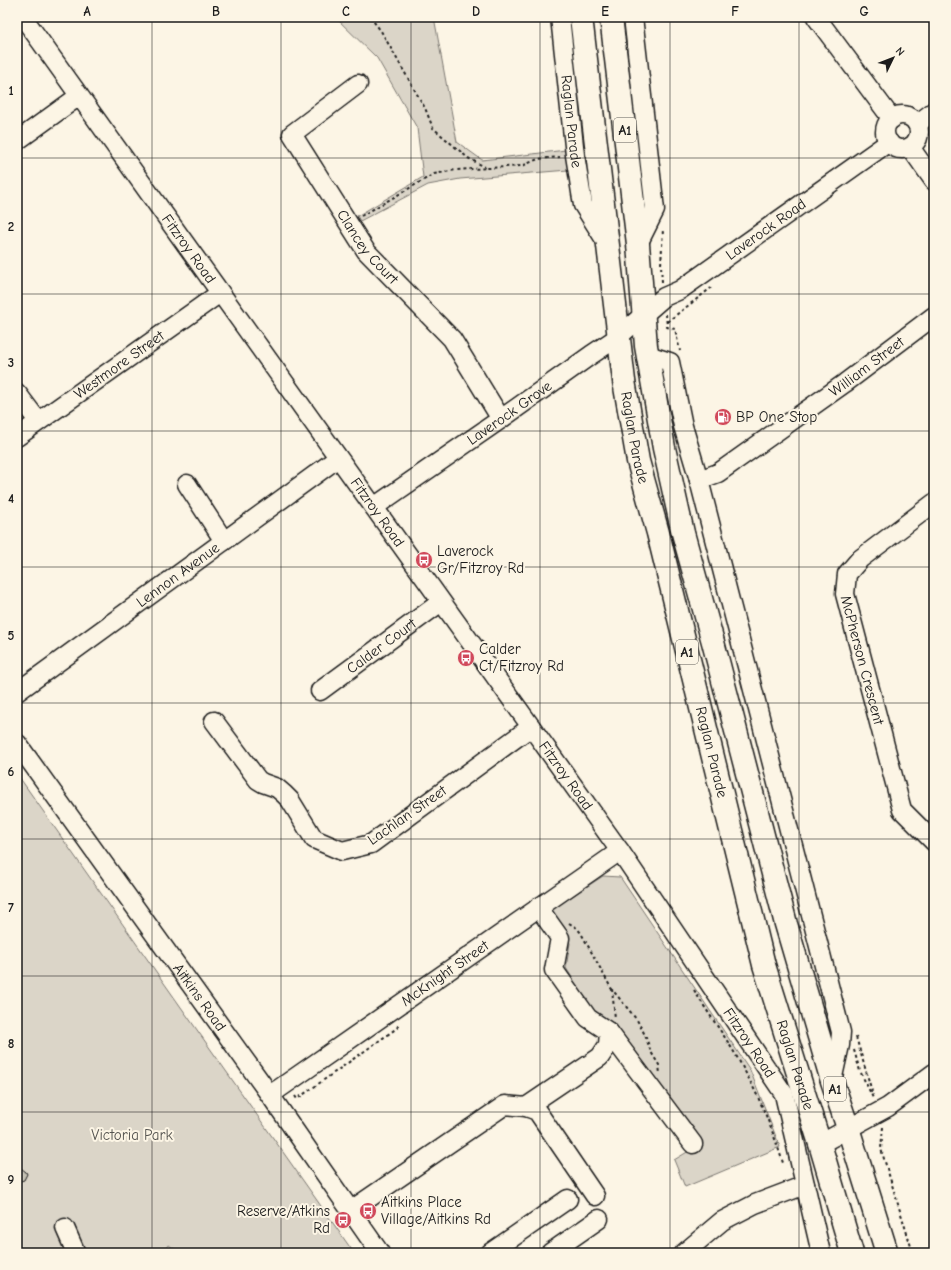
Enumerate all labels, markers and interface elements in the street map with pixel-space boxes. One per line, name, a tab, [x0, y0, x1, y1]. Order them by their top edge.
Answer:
text: A	[83, 4, 91, 19]
text: B	[212, 4, 220, 19]
text: C	[342, 4, 350, 19]
text: D	[472, 4, 480, 19]
text: E	[601, 4, 609, 19]
text: F	[731, 4, 739, 19]
text: G	[859, 4, 869, 19]
north arrow	[873, 38, 913, 78]
text: N	[893, 44, 907, 59]
street label: Raglan Parade	[557, 74, 586, 170]
text: 1	[8, 83, 14, 98]
road number: A1	[614, 118, 636, 142]
street label: Laverock Road	[722, 195, 809, 264]
street label: Clancey Court	[333, 206, 403, 288]
street label: Fitzroy Road	[158, 211, 220, 287]
text: 2	[8, 219, 14, 234]
street label: Westmore Street	[70, 326, 168, 403]
street label: William Street	[826, 332, 908, 400]
text: 3	[8, 355, 14, 370]
street label: Laverock Grove	[464, 377, 556, 449]
street label: Raglan Parade	[617, 390, 653, 486]
fuel station icon: BP One Stop	[713, 407, 733, 427]
place label: BP One Stop	[736, 408, 817, 426]
street label: Fitzroy Road	[347, 474, 408, 550]
text: 4	[8, 491, 14, 506]
street label: Lennon Avenue	[133, 538, 223, 611]
place label: Laverock Gr/Fitzroy Rd	[437, 542, 524, 577]
bus stop icon: Laverock Gr/Fitzroy Rd	[414, 550, 434, 570]
street label: McPherson Crescent	[837, 593, 888, 727]
street label: Calder Court	[343, 614, 420, 677]
text: 5	[8, 628, 15, 643]
place label: Calder Ct/Fitzroy Rd	[479, 640, 564, 675]
road number: A1	[676, 640, 698, 664]
bus stop icon: Calder Ct/Fitzroy Rd	[456, 648, 476, 668]
street label: Raglan Parade	[692, 705, 732, 800]
street label: Fitzroy Road	[535, 738, 597, 814]
text: 6	[8, 764, 15, 779]
street label: Lachlan Street	[364, 781, 450, 849]
text: 7	[8, 900, 14, 915]
street label: McKnight Street	[397, 936, 493, 1010]
street label: Aitkins Road	[169, 960, 230, 1035]
street label: Fitzroy Road	[719, 1004, 779, 1081]
street label: Raglan Parade	[773, 1018, 818, 1113]
text: 8	[8, 1036, 14, 1051]
road number: A1	[824, 1077, 846, 1101]
park label: Victoria Park	[91, 1126, 173, 1144]
text: 9	[8, 1172, 15, 1187]
place label: Aitkins Place Village/Aitkins Rd	[381, 1193, 491, 1228]
bus stop icon: Aitkins Place Village/Aitkins Rd	[358, 1201, 378, 1221]
place label: Reserve/Atkins Rd	[237, 1202, 330, 1237]
bus stop icon: Reserve/Atkins Rd	[333, 1210, 353, 1230]

